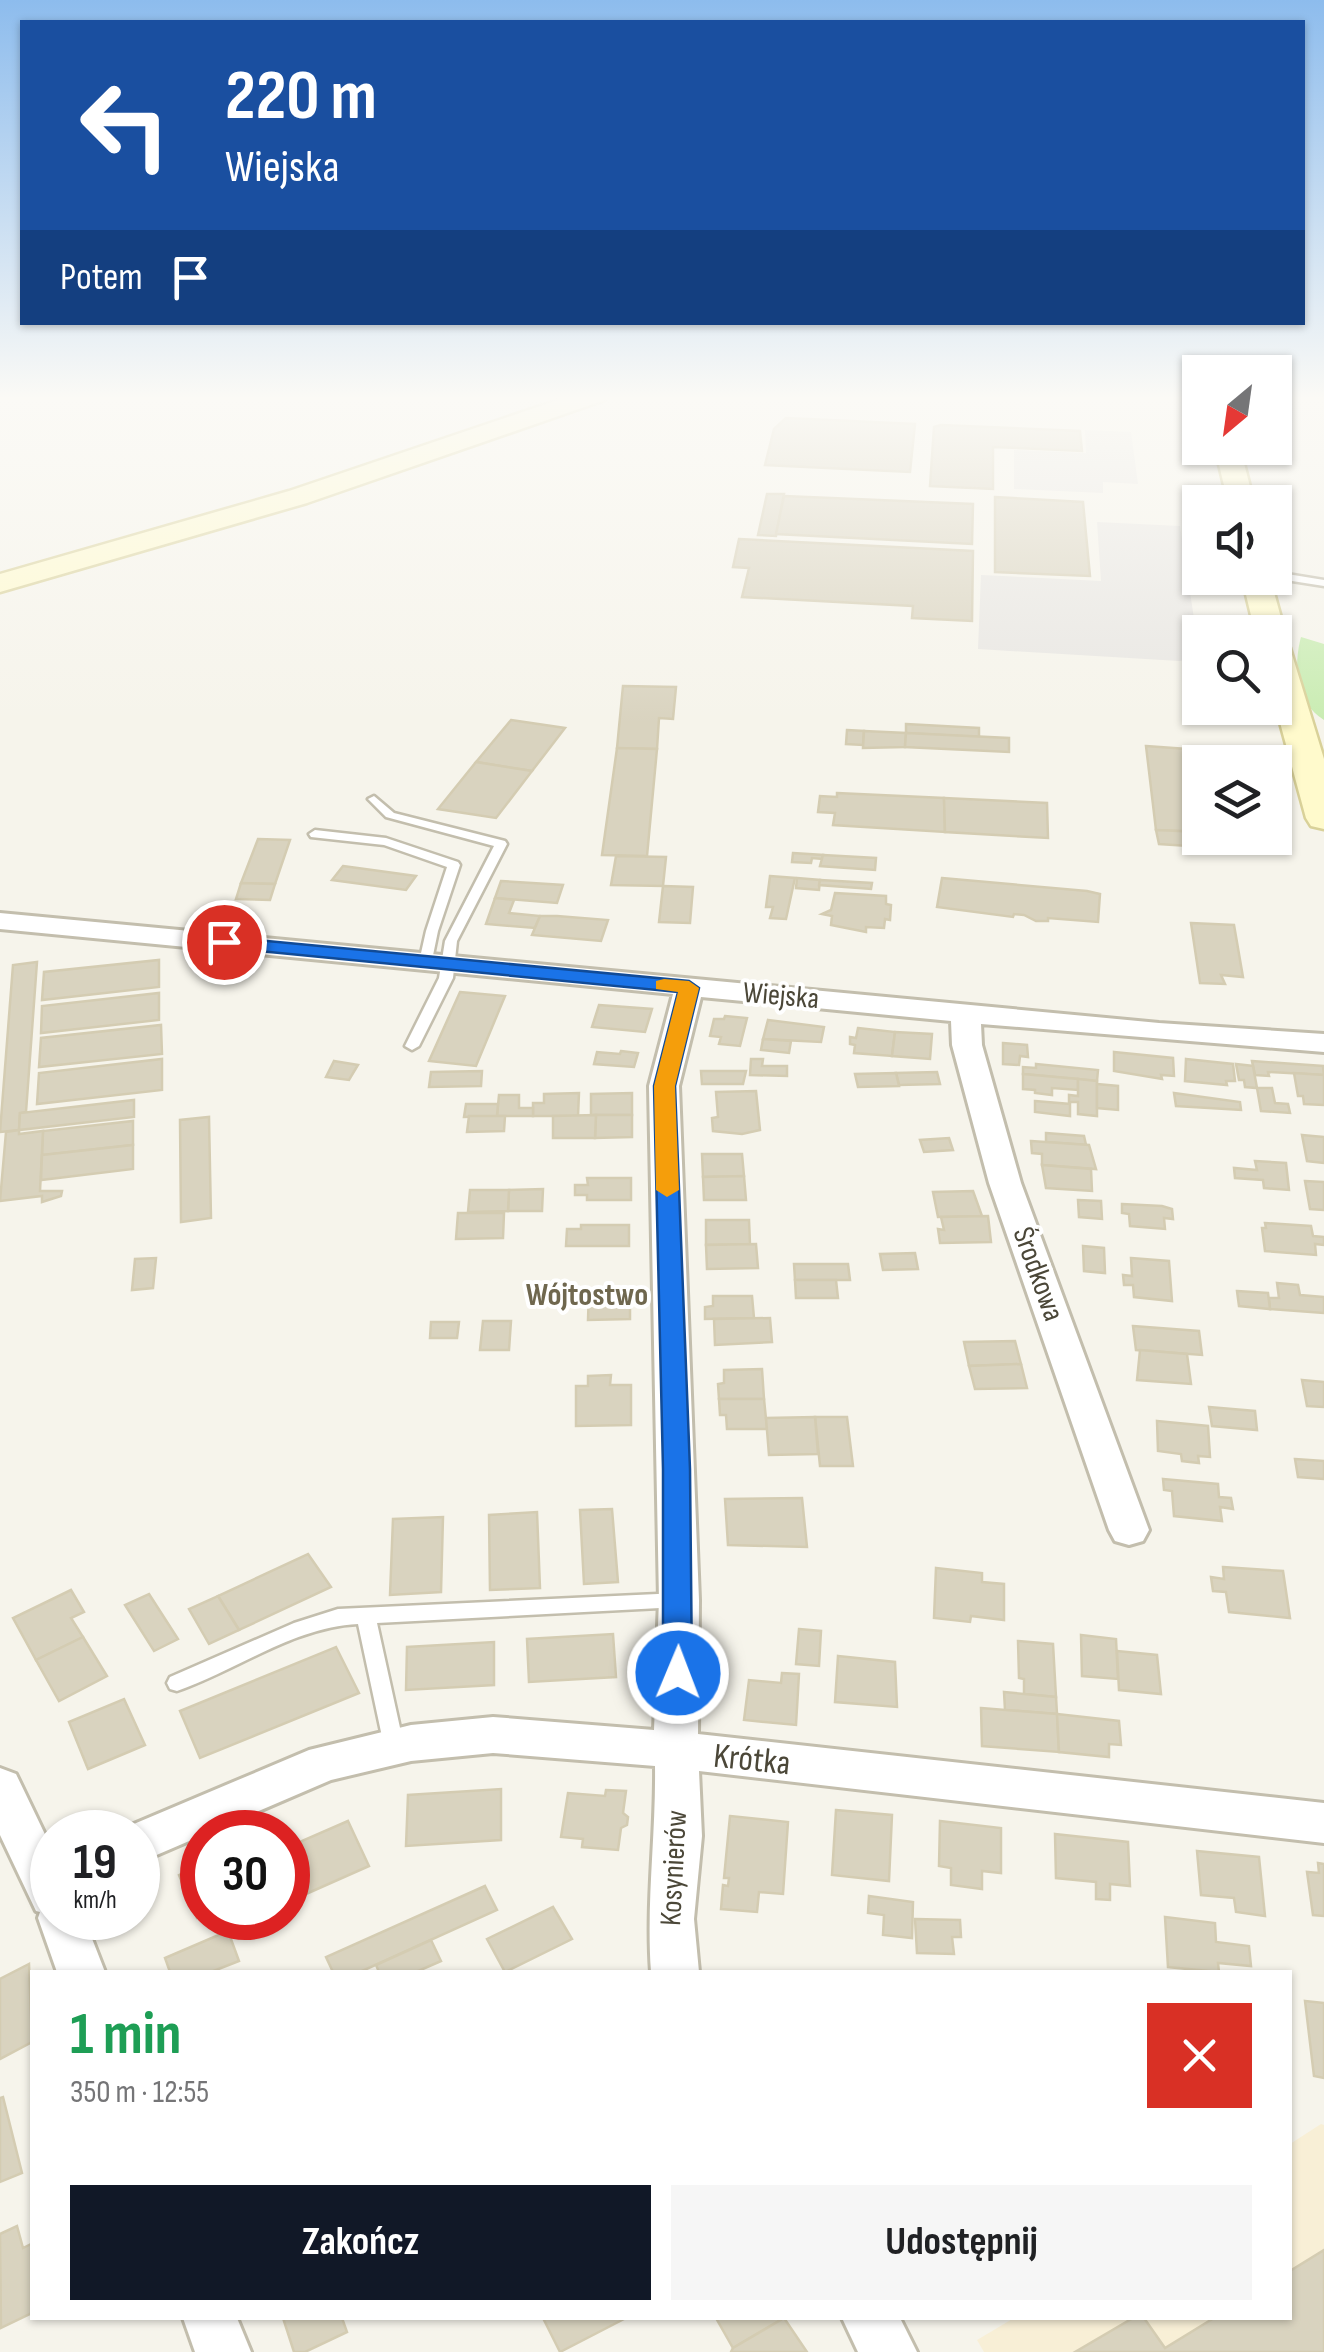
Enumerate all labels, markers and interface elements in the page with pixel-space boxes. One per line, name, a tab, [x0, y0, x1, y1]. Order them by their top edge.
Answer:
text: 220 m	[225, 55, 377, 139]
icon: left	[60, 60, 190, 190]
text: Wiejska	[225, 140, 339, 195]
icon: arrive	[163, 250, 218, 305]
text: Potem	[60, 255, 143, 300]
north arrow	[1182, 355, 1292, 465]
map controls	[1182, 355, 1292, 855]
button: sound	[1182, 485, 1292, 595]
button: search	[1182, 615, 1292, 725]
button: layers	[1182, 745, 1292, 855]
pin	[182, 900, 267, 985]
icon: arrive	[197, 915, 252, 970]
street label: Wiejska	[741, 975, 821, 1017]
street label: Środkowa	[1004, 1222, 1072, 1326]
district label: Wójtostwo	[526, 1276, 648, 1315]
position arrow	[626, 1621, 730, 1725]
street label: Krótka	[711, 1735, 793, 1785]
street label: Kosynierów	[653, 1809, 695, 1927]
speed limit sign: 30	[180, 1810, 310, 1940]
text: 19	[73, 1833, 117, 1893]
text: km/h	[73, 1885, 117, 1916]
text: 1 min	[70, 1999, 182, 2071]
button: close	[1147, 2003, 1252, 2108]
text: 350 m · 12:55	[70, 2073, 209, 2112]
button: Zakończ	[70, 2185, 651, 2300]
button: Udostępnij	[671, 2185, 1252, 2300]

